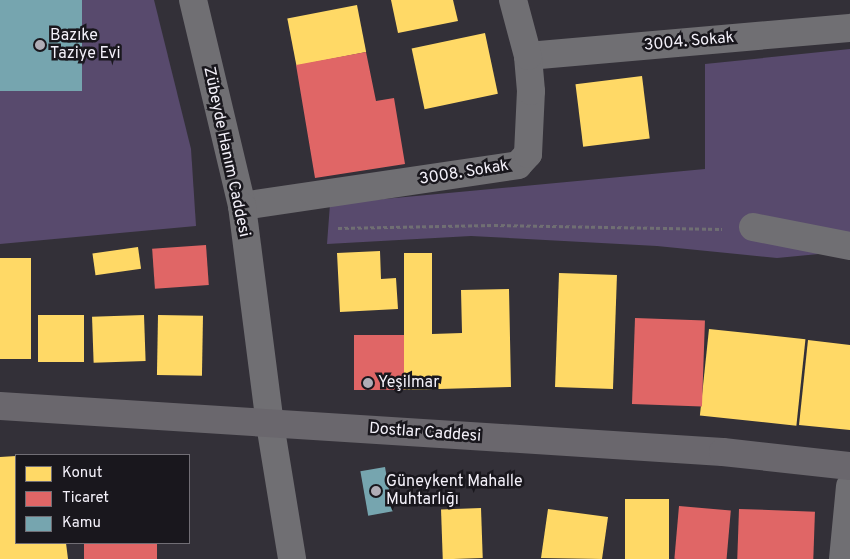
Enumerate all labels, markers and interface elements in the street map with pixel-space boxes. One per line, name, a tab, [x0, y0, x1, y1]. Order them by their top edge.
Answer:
place label: Bazıke Taziye Evi	[50, 26, 121, 64]
street label: 3004. Sokak	[643, 28, 735, 56]
marker: Bazıke Taziye Evi	[34, 39, 46, 51]
street label: Zübeyde Hanım Caddesi	[199, 65, 253, 239]
street label: 3008. Sokak	[418, 156, 510, 190]
place label: Yeşilmar	[378, 373, 439, 393]
marker: Yeşilmar	[362, 377, 374, 389]
street label: Dostlar Caddesi	[368, 420, 482, 446]
legend	[15, 454, 190, 544]
text: Konut	[62, 464, 102, 483]
place label: Güneykent Mahalle Muhtarlığı	[386, 472, 523, 510]
marker: Güneykent Mahalle Muhtarlığı	[370, 485, 382, 497]
text: Ticaret	[62, 489, 109, 508]
text: Kamu	[62, 514, 101, 533]

